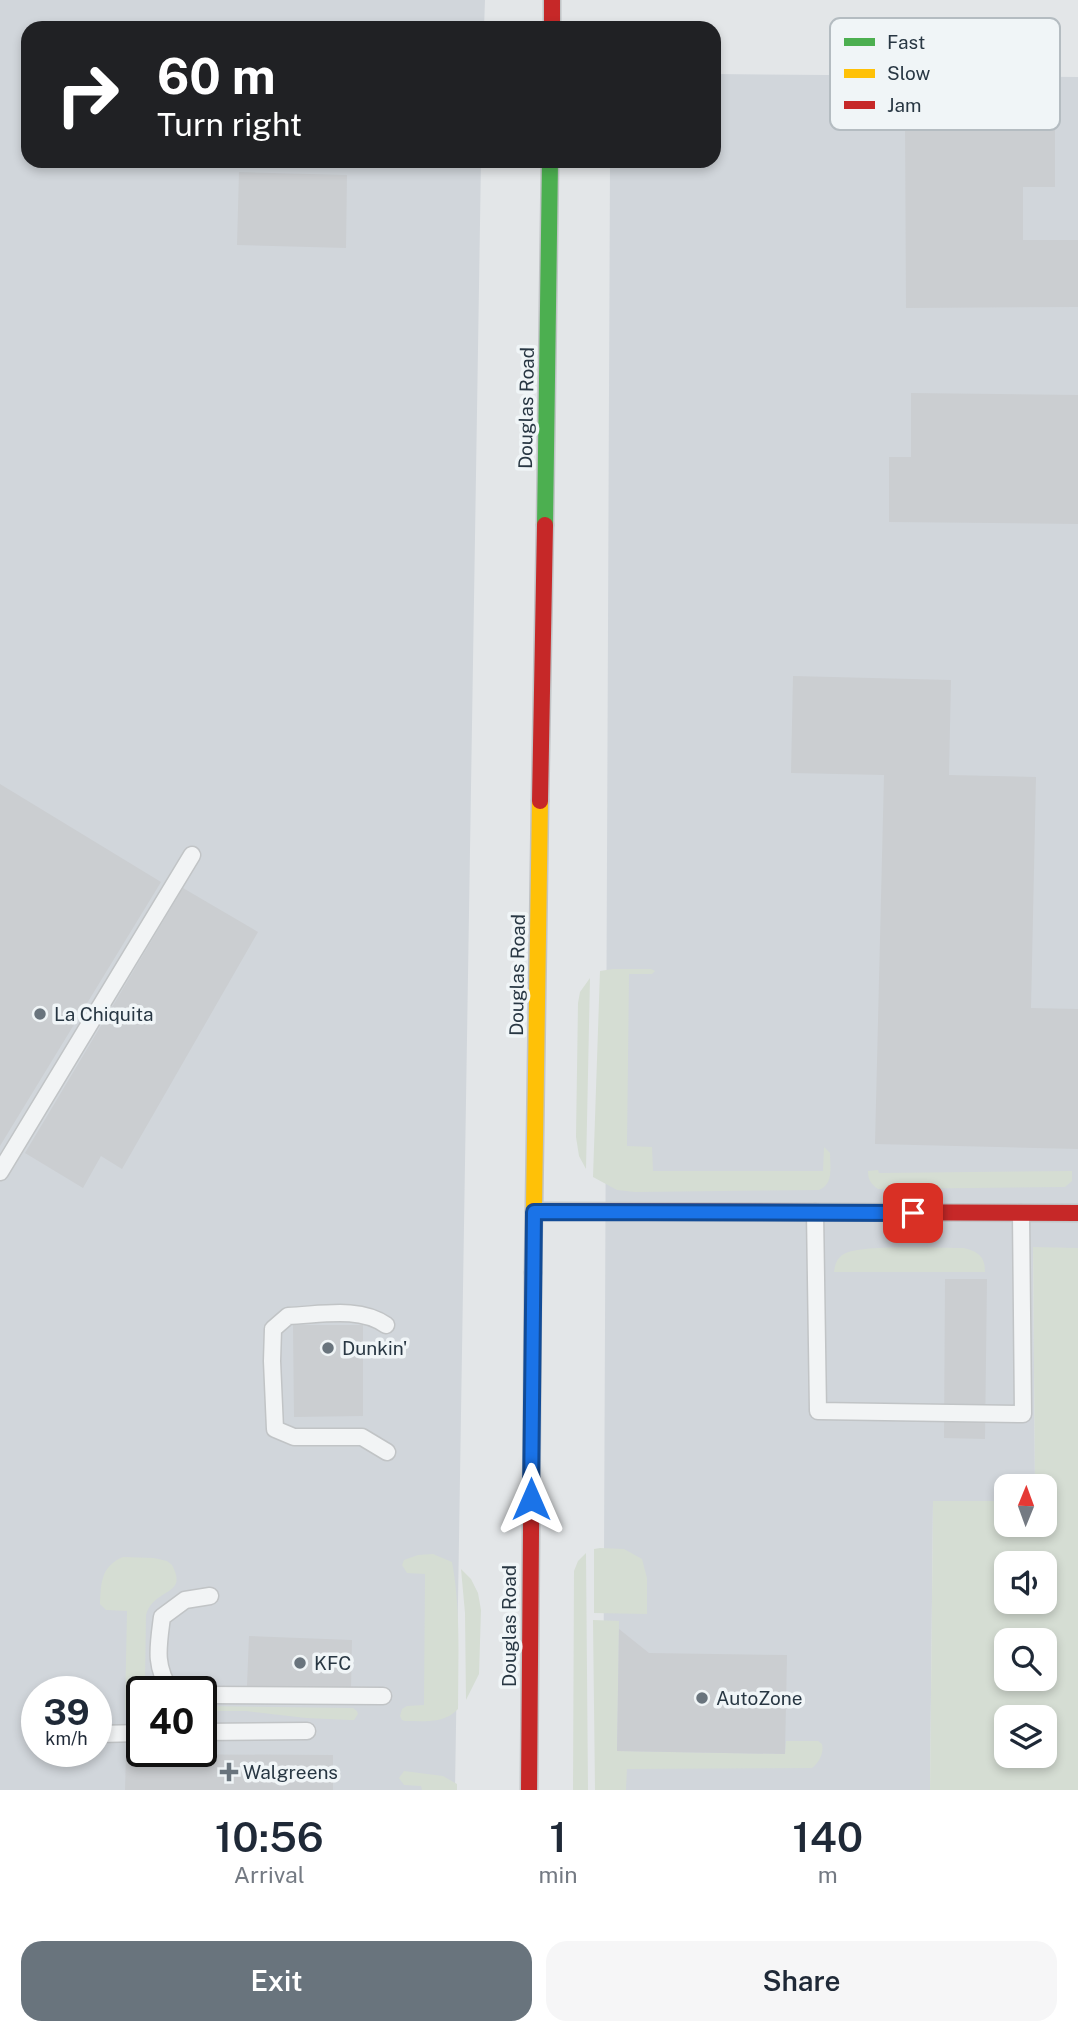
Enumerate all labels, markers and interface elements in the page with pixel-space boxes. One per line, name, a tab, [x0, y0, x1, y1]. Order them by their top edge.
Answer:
legend	[830, 18, 1060, 130]
text: Fast	[887, 31, 925, 53]
text: 60 m	[157, 47, 276, 105]
icon: right	[42, 49, 133, 140]
text: Slow	[887, 62, 931, 84]
text: Jam	[887, 94, 921, 116]
text: Turn right	[157, 106, 302, 143]
street label: Douglas Road	[514, 347, 538, 469]
street label: Douglas Road	[505, 914, 529, 1036]
place label: La Chiquita	[54, 1003, 154, 1025]
marker: La Chiquita	[32, 1006, 48, 1022]
pin	[883, 1183, 943, 1243]
icon: arrive	[894, 1194, 932, 1232]
place label: Dunkin'	[342, 1337, 407, 1359]
marker: Dunkin'	[320, 1340, 336, 1356]
position arrow	[494, 1462, 568, 1536]
north arrow	[994, 1474, 1057, 1536]
map controls	[994, 1474, 1057, 1768]
button: sound	[994, 1551, 1057, 1614]
street label: Douglas Road	[498, 1565, 520, 1687]
button: search	[994, 1628, 1057, 1691]
place label: KFC	[314, 1652, 351, 1674]
marker: KFC	[292, 1655, 308, 1671]
speed limit sign: 40	[126, 1676, 217, 1767]
place label: AutoZone	[716, 1687, 803, 1709]
marker: AutoZone	[694, 1690, 710, 1706]
text: 39	[43, 1692, 90, 1733]
button: layers	[994, 1705, 1057, 1768]
text: km/h	[45, 1728, 88, 1749]
place label: Walgreens	[243, 1761, 338, 1783]
marker: Walgreens	[221, 1764, 237, 1780]
text: 10:56	[215, 1812, 324, 1861]
text: 1	[549, 1812, 567, 1861]
text: 140	[792, 1812, 863, 1861]
text: Arrival	[234, 1861, 305, 1888]
text: min	[539, 1861, 578, 1888]
text: m	[818, 1861, 838, 1888]
button: Exit	[21, 1941, 532, 2021]
button: Share	[546, 1941, 1057, 2021]

